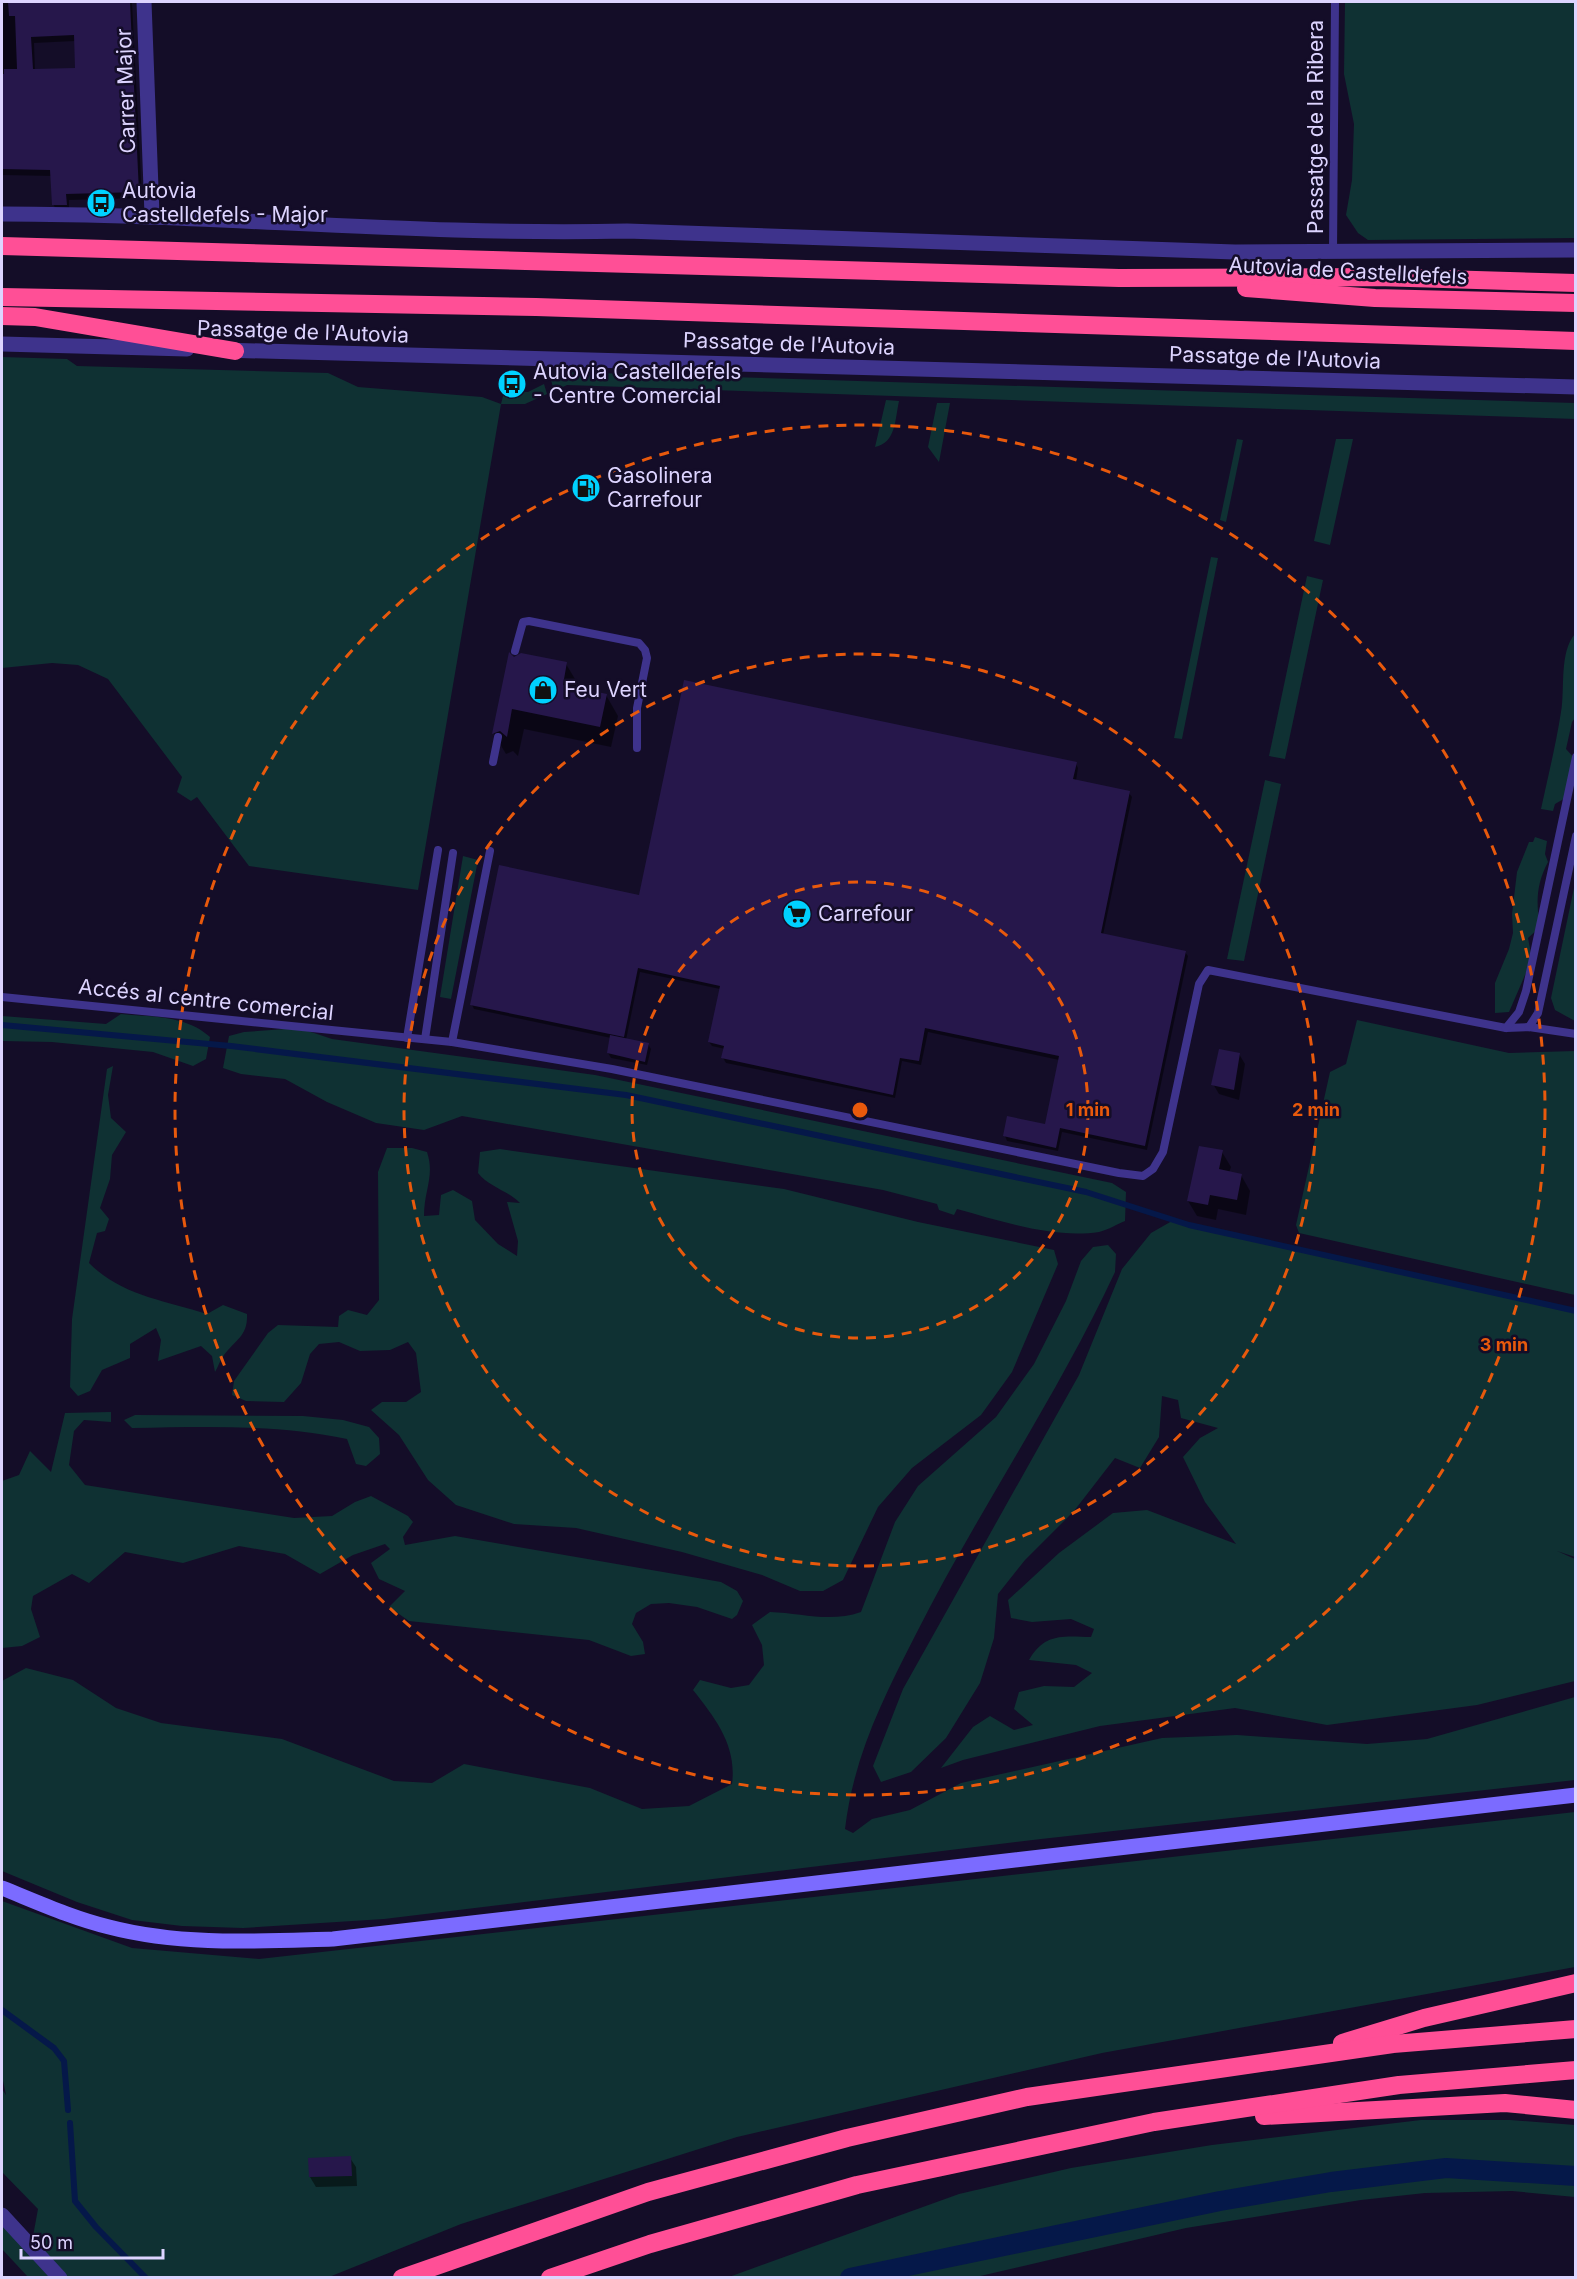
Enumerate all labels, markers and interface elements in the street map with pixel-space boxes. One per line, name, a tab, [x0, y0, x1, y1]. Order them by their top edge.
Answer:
street label: Passatge de la Ribera	[1303, 20, 1328, 234]
street label: Carrer Major	[111, 28, 140, 154]
place label: Autovia Castelldefels - Major	[122, 178, 328, 227]
bus stop icon: Autovia Castelldefels - Major	[85, 187, 117, 219]
street label: Autovia de Castelldefels	[1228, 252, 1468, 289]
street label: Passatge de l'Autovia	[197, 315, 409, 348]
street label: Passatge de l'Autovia	[683, 327, 895, 360]
street label: Passatge de l'Autovia	[1169, 341, 1381, 374]
place label: Autovia Castelldefels - Centre Comercial	[533, 359, 741, 408]
bus stop icon: Autovia Castelldefels - Centre Comercial	[496, 368, 528, 400]
place label: Gasolinera Carrefour	[607, 463, 713, 512]
fuel station icon: Gasolinera Carrefour	[570, 472, 602, 504]
shop icon: Feu Vert	[527, 674, 559, 706]
place label: Feu Vert	[564, 677, 647, 702]
supermarket icon: Carrefour	[781, 898, 813, 930]
place label: Carrefour	[818, 901, 913, 926]
street label: Accés al centre comercial	[77, 974, 335, 1025]
text: 1 min	[1066, 1099, 1110, 1120]
text: 2 min	[1292, 1099, 1340, 1120]
centre of rings	[850, 1100, 870, 1120]
text: 3 min	[1480, 1334, 1528, 1355]
scale bar	[21, 2222, 164, 2260]
text: 50 m	[30, 2232, 73, 2253]

